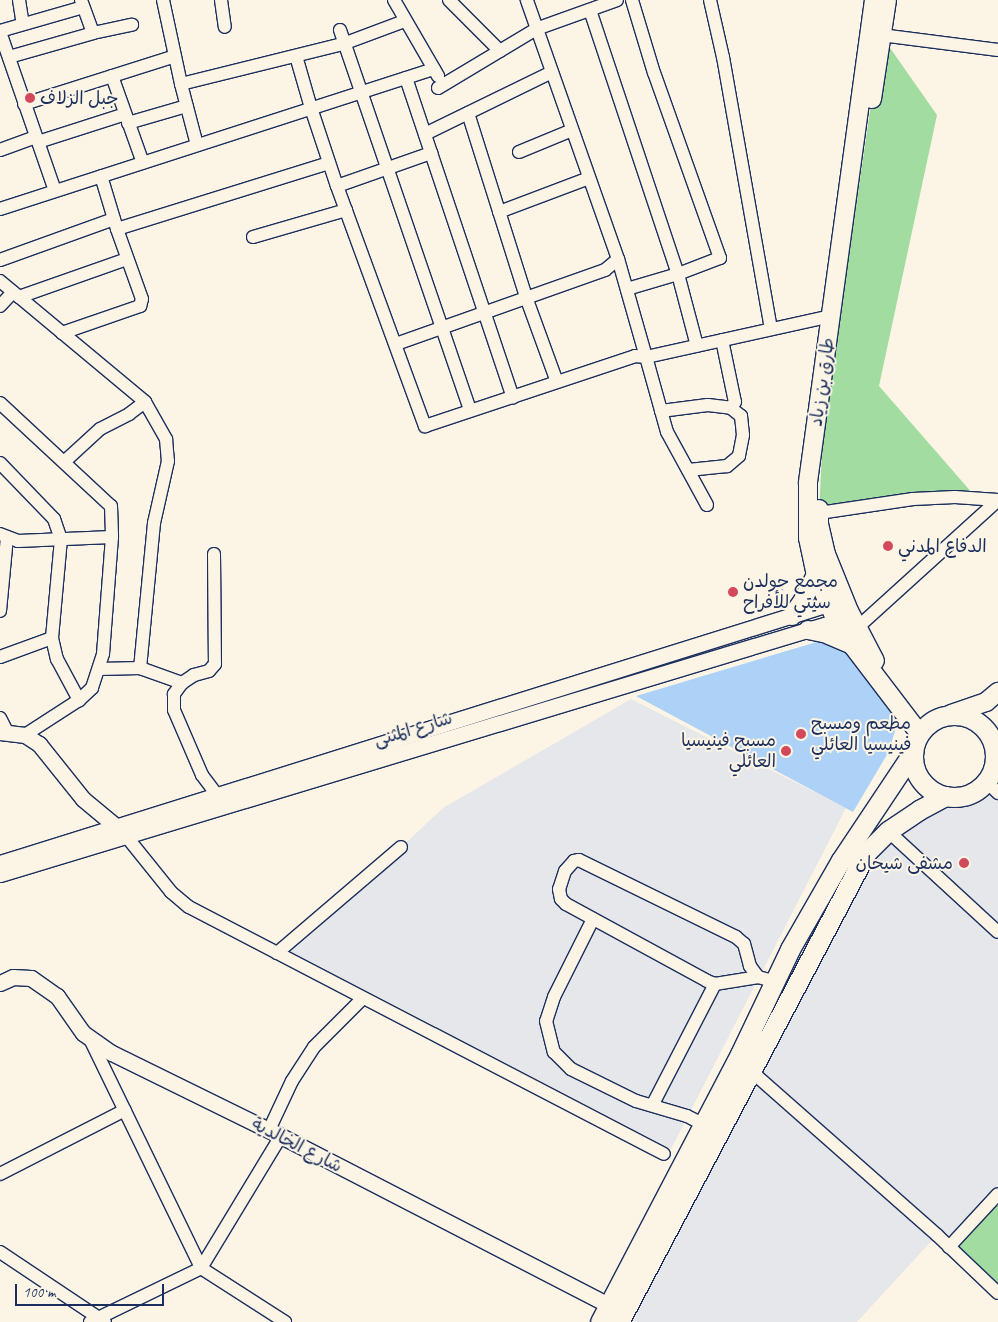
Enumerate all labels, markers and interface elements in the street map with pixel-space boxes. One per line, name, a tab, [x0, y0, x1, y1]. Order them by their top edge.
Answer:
place label: جبل الزلاف	[40, 87, 119, 109]
marker: جبل الزلاف	[24, 92, 36, 104]
street label: طارق بن زياد	[805, 336, 839, 428]
place label: الدفاع المدني	[898, 535, 987, 557]
marker: الدفاع المدني	[882, 540, 894, 552]
place label: مجمع جولدن سيتي للأفراح	[743, 571, 838, 614]
marker: مجمع جولدن سيتي للأفراح	[727, 586, 739, 598]
street label: شارع المثنى	[371, 707, 455, 751]
place label: مطعم ومسبح فينيسيا العائلي	[811, 713, 912, 756]
marker: مطعم ومسبح فينيسيا العائلي	[795, 728, 807, 740]
place label: مسبح فينيسيا العائلي	[681, 730, 776, 772]
marker: مسبح فينيسيا العائلي	[780, 745, 792, 757]
place label: مشفى شيحان	[855, 852, 953, 874]
marker: مشفى شيحان	[957, 856, 971, 870]
street label: شارع الخالدية	[248, 1113, 346, 1177]
scale bar	[18, 1274, 166, 1306]
text: 100 m	[23, 1283, 55, 1302]

